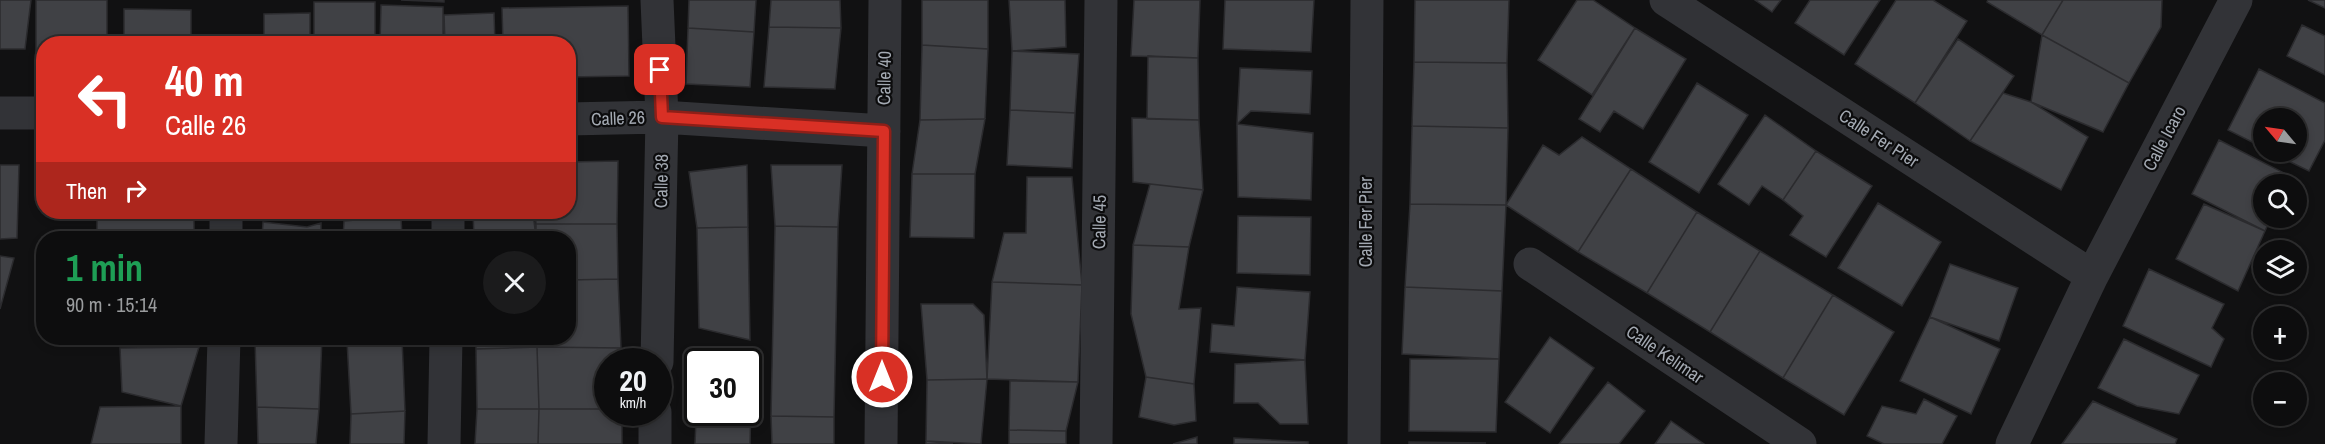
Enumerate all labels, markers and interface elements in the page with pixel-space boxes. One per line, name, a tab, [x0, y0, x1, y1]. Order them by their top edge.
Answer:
pin	[634, 44, 685, 95]
street label: Calle 40	[871, 51, 897, 105]
text: 40 m	[165, 53, 244, 109]
icon: arrive	[643, 53, 676, 86]
icon: left	[66, 60, 144, 138]
street label: Calle Icaro	[2136, 101, 2192, 175]
street label: Calle Fer Pier	[1834, 103, 1924, 173]
street label: Calle 26	[591, 105, 645, 131]
text: Calle 26	[165, 107, 246, 143]
north arrow	[2253, 108, 2307, 162]
map controls	[2253, 108, 2307, 426]
street label: Calle 38	[648, 154, 674, 208]
icon: right	[119, 174, 152, 207]
button: search	[2253, 174, 2307, 228]
text: Then	[66, 176, 107, 206]
street label: Calle Fer Pier	[1353, 177, 1378, 267]
street label: Calle 45	[1086, 195, 1112, 249]
button: layers	[2253, 240, 2307, 294]
text: 1 min	[66, 244, 143, 292]
button: close	[483, 251, 546, 314]
text: 90 m · 15:14	[66, 291, 157, 318]
button: +	[2253, 306, 2307, 360]
street label: Calle Kelimar	[1621, 319, 1709, 389]
position arrow	[850, 345, 914, 409]
speed limit sign: 30	[684, 348, 762, 426]
text: 20	[619, 360, 647, 400]
button: −	[2253, 372, 2307, 426]
text: km/h	[620, 392, 646, 413]

